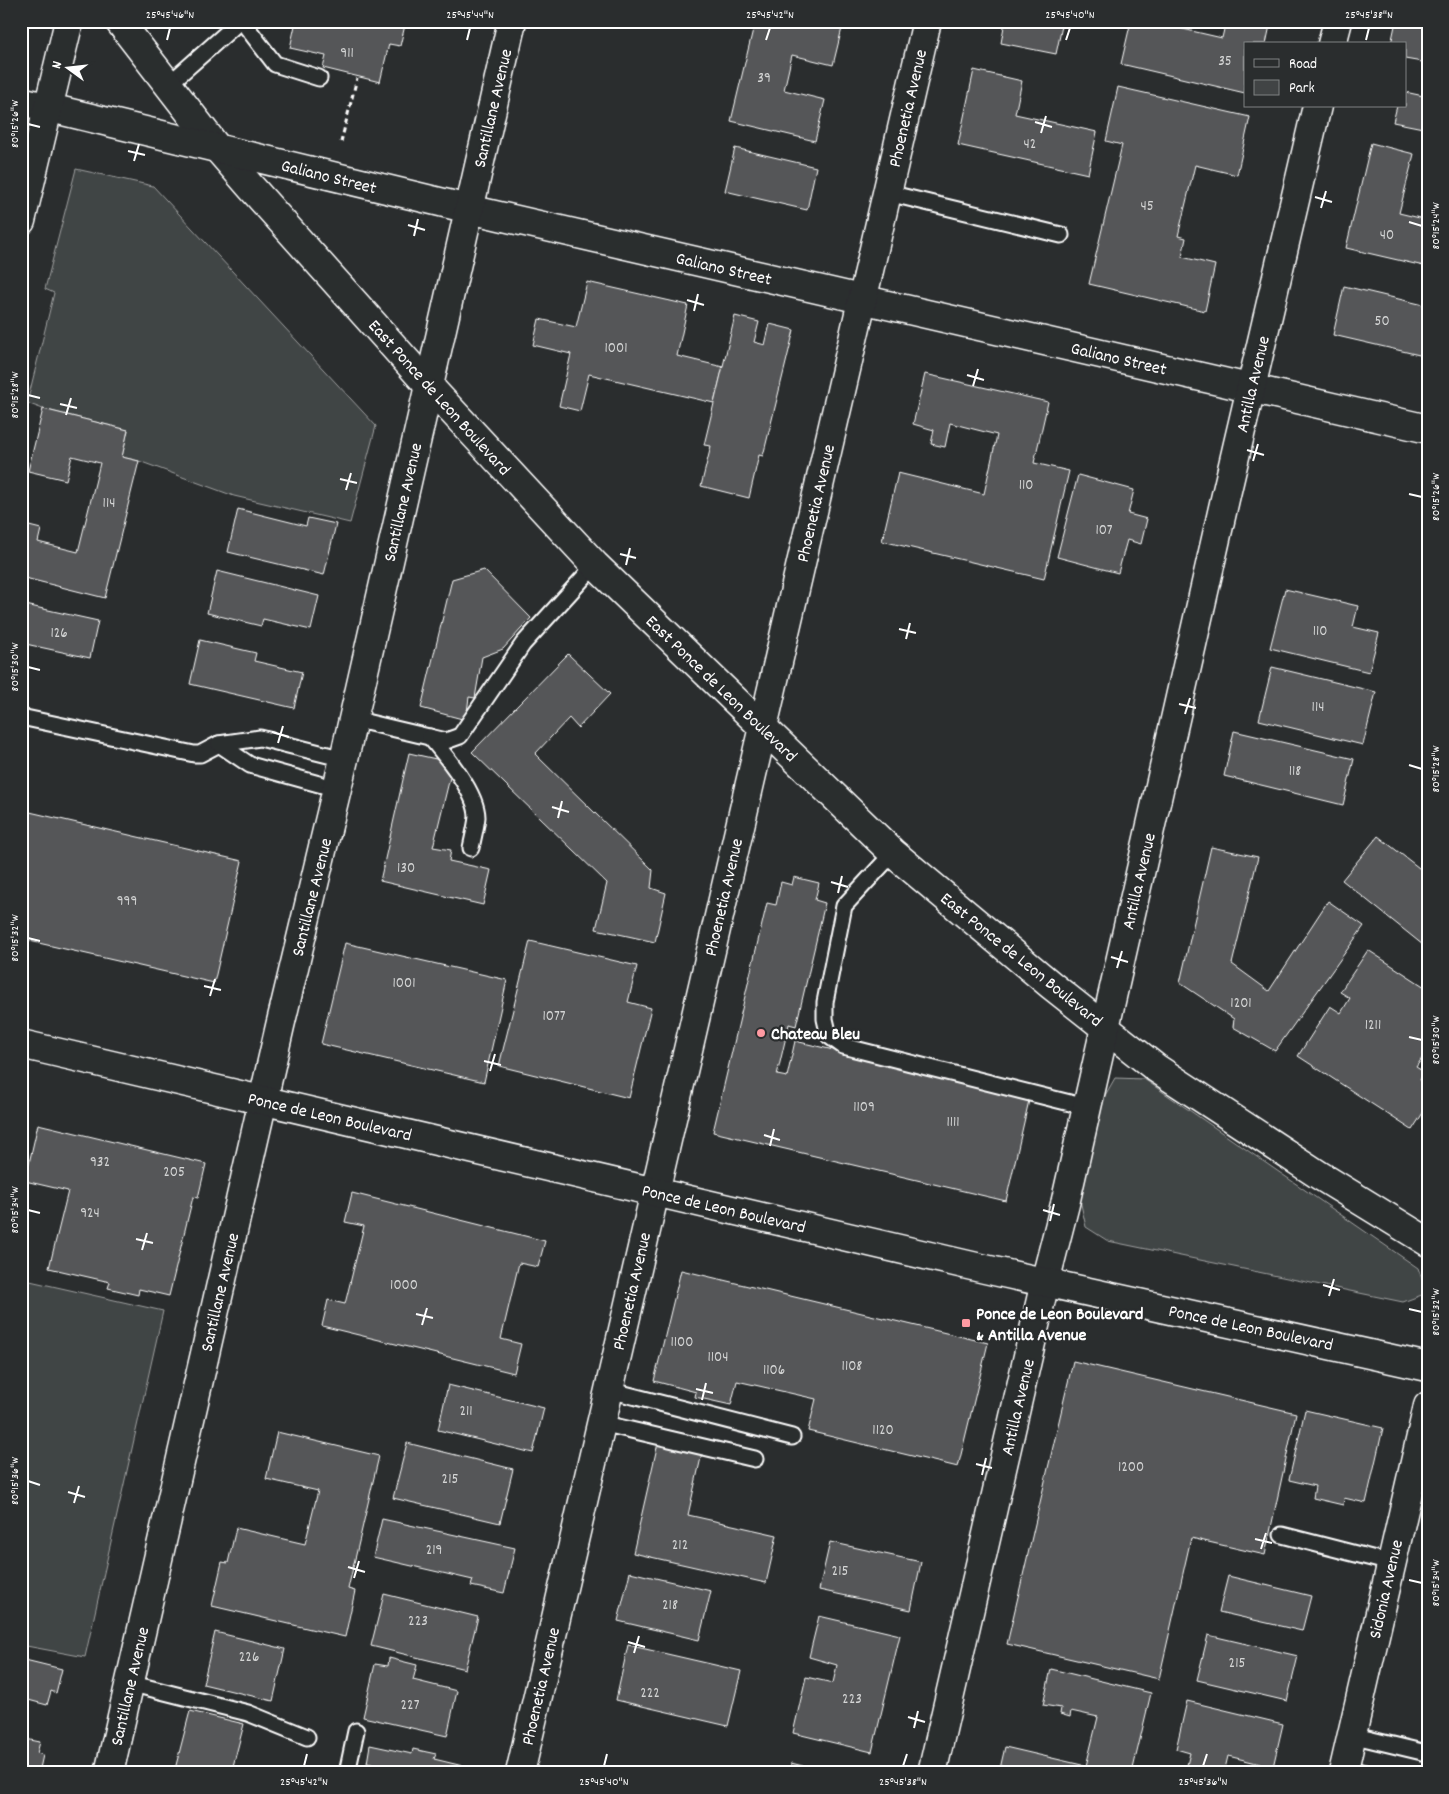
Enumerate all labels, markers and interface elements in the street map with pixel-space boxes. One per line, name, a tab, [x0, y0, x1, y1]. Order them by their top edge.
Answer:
text: 25°45'46"N	[146, 7, 194, 24]
text: 25°45'44"N	[446, 7, 494, 24]
text: 25°45'42"N	[746, 7, 794, 24]
text: 25°45'40"N	[1045, 7, 1095, 24]
text: 25°45'38"N	[1345, 7, 1393, 24]
north arrow	[42, 42, 92, 92]
legend	[1244, 42, 1406, 108]
house number: 911	[340, 43, 354, 65]
street label: Santillane Avenue	[469, 47, 520, 170]
street label: Phoenetia Avenue	[884, 47, 935, 170]
house number: 35	[1218, 51, 1232, 73]
text: Road	[1289, 54, 1317, 76]
text: N	[47, 59, 68, 71]
house number: 39	[757, 68, 771, 90]
text: Park	[1289, 78, 1315, 100]
text: 80°15'26"W	[7, 100, 24, 148]
house number: 42	[1024, 134, 1036, 156]
street label: Galiano Street	[278, 154, 379, 202]
house number: 45	[1140, 196, 1154, 218]
text: 80°15'24"W	[1428, 202, 1445, 250]
house number: 40	[1380, 225, 1394, 247]
street label: Galiano Street	[673, 247, 774, 294]
house number: 50	[1374, 311, 1390, 333]
street label: East Ponce de Leon Boulevard	[361, 315, 515, 482]
street label: Antilla Avenue	[1231, 334, 1278, 435]
street label: Galiano Street	[1068, 337, 1169, 384]
house number: 1001	[605, 338, 627, 360]
text: 80°15'28"W	[7, 371, 24, 418]
street label: Santillane Avenue	[379, 441, 430, 564]
street label: Phoenetia Avenue	[792, 442, 843, 565]
text: 80°15'26"W	[1428, 473, 1445, 521]
house number: 110	[1019, 475, 1033, 497]
house number: 114	[103, 493, 115, 515]
house number: 107	[1095, 520, 1113, 542]
street label: East Ponce de Leon Boulevard	[639, 610, 802, 769]
house number: 110	[1313, 621, 1327, 643]
house number: 126	[50, 623, 68, 645]
text: 80°15'30"W	[7, 642, 24, 691]
house number: 114	[1312, 697, 1324, 719]
text: 80°15'28"W	[1428, 745, 1445, 792]
house number: 118	[1289, 761, 1301, 783]
street label: Antilla Avenue	[1117, 831, 1164, 932]
street label: Santillane Avenue	[287, 836, 340, 959]
street label: Phoenetia Avenue	[700, 836, 751, 959]
house number: 130	[397, 858, 415, 880]
street label: East Ponce de Leon Boulevard	[934, 888, 1107, 1034]
house number: 999	[117, 891, 137, 913]
text: 80°15'32"W	[7, 914, 24, 962]
house number: 1001	[393, 973, 415, 995]
house number: 1201	[1230, 993, 1252, 1015]
house number: 1077	[543, 1006, 566, 1028]
house number: 1211	[1365, 1015, 1381, 1037]
text: 80°15'30"W	[1428, 1015, 1445, 1064]
place label: Chateau Bleu	[771, 1023, 860, 1048]
marker: Chateau Bleu	[755, 1027, 767, 1039]
street label: Ponce de Leon Boulevard	[245, 1087, 414, 1149]
house number: 1109	[853, 1097, 875, 1119]
house number: 1111	[946, 1112, 960, 1134]
house number: 932	[90, 1152, 110, 1174]
house number: 205	[163, 1162, 185, 1184]
street label: Ponce de Leon Boulevard	[639, 1179, 808, 1241]
text: 80°15'34"W	[7, 1186, 24, 1234]
house number: 924	[80, 1203, 100, 1225]
street label: Phoenetia Avenue	[608, 1230, 659, 1353]
street label: Santillane Avenue	[196, 1231, 247, 1354]
house number: 1000	[390, 1275, 418, 1297]
text: 80°15'32"W	[1428, 1288, 1445, 1336]
street label: Ponce de Leon Boulevard	[1166, 1300, 1335, 1359]
place label: Ponce de Leon Boulevard & Antilla Avenue	[976, 1303, 1144, 1349]
marker: Ponce de Leon Boulevard & Antilla Avenue	[960, 1317, 972, 1329]
house number: 1100	[671, 1332, 693, 1354]
house number: 1104	[708, 1347, 728, 1369]
house number: 1108	[842, 1356, 862, 1378]
street label: Antilla Avenue	[996, 1357, 1043, 1458]
house number: 1106	[763, 1360, 785, 1382]
house number: 211	[459, 1401, 473, 1423]
house number: 1120	[872, 1420, 894, 1442]
text: 80°15'36"W	[7, 1457, 24, 1505]
house number: 1200	[1118, 1457, 1144, 1479]
house number: 215	[442, 1469, 458, 1491]
house number: 212	[672, 1535, 688, 1557]
street label: Sidonia Avenue	[1364, 1537, 1411, 1642]
house number: 219	[426, 1540, 442, 1562]
text: 80°15'34"W	[1428, 1559, 1445, 1607]
house number: 215	[832, 1561, 848, 1583]
house number: 218	[662, 1595, 678, 1617]
house number: 223	[408, 1611, 428, 1633]
street label: Santillane Avenue	[106, 1625, 157, 1748]
street label: Phoenetia Avenue	[517, 1625, 568, 1748]
house number: 226	[239, 1647, 259, 1669]
house number: 215	[1229, 1653, 1245, 1675]
house number: 222	[640, 1683, 660, 1705]
house number: 223	[842, 1689, 862, 1711]
house number: 227	[401, 1695, 420, 1717]
text: 25°45'42"N	[280, 1774, 328, 1791]
text: 25°45'40"N	[579, 1774, 629, 1791]
text: 25°45'38"N	[879, 1774, 927, 1791]
text: 25°45'36"N	[1179, 1774, 1228, 1791]

